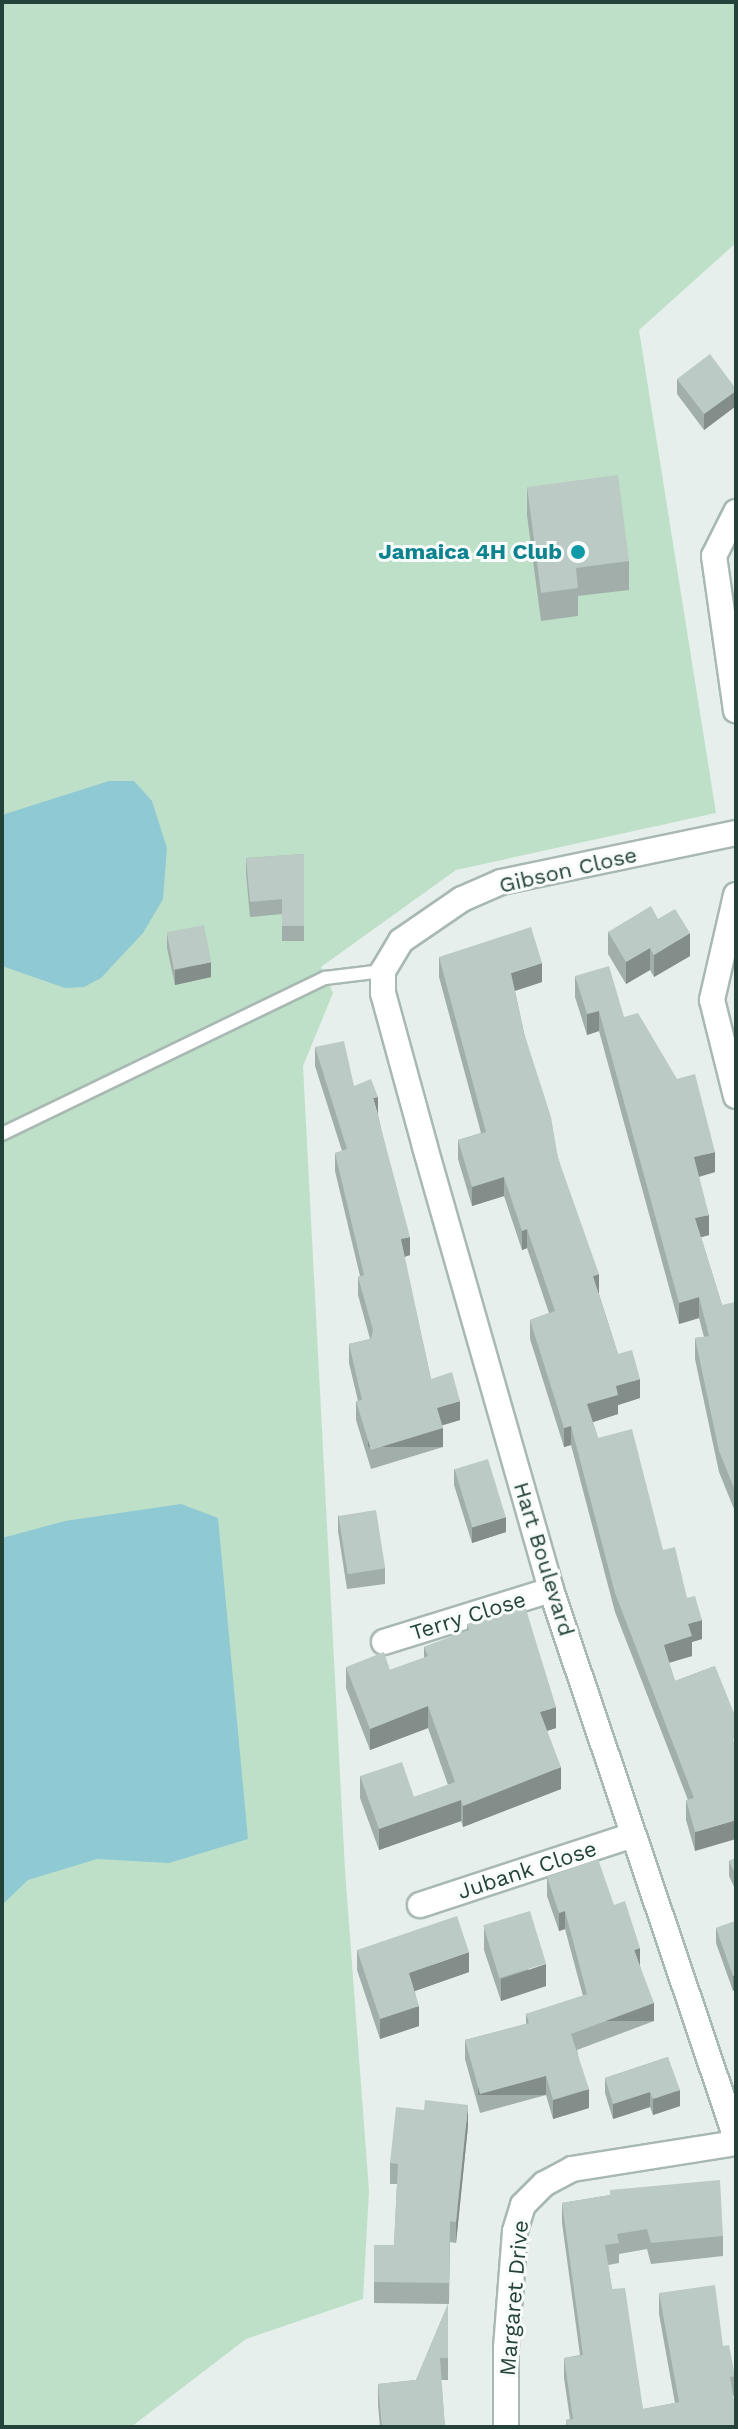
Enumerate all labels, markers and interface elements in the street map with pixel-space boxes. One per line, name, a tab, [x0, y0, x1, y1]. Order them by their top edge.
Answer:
place label: Jamaica 4H Club	[378, 539, 562, 565]
marker: Jamaica 4H Club	[569, 543, 587, 561]
street label: Gibson Close	[496, 841, 640, 899]
street label: Hart Boulevard	[508, 1479, 580, 1639]
street label: Terry Close	[407, 1586, 529, 1646]
street label: Jubank Close	[454, 1835, 600, 1905]
street label: Margaret Drive	[494, 2219, 534, 2377]

